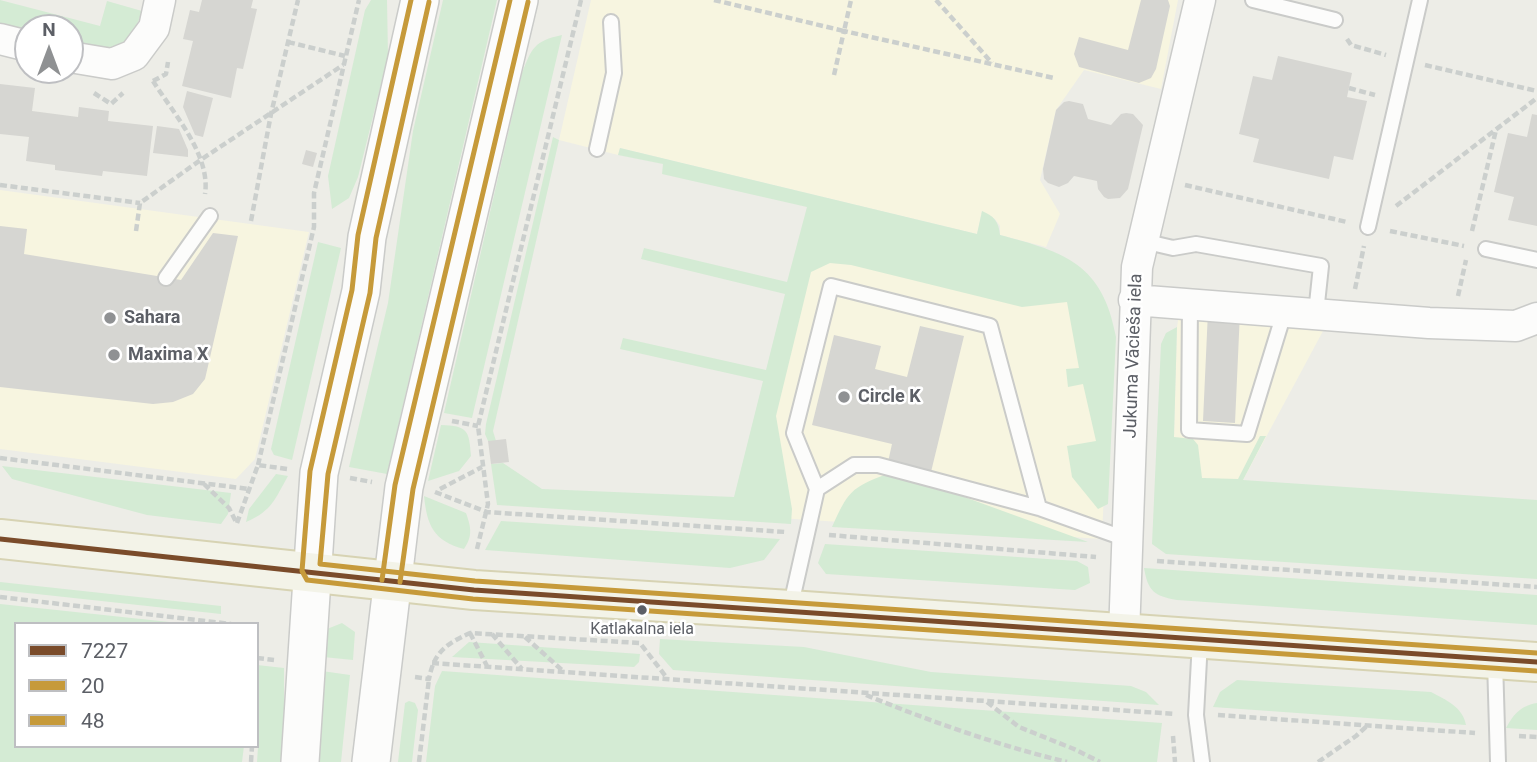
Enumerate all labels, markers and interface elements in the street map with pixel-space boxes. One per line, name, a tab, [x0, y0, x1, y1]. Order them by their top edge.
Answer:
north arrow	[14, 14, 84, 84]
text: N	[42, 18, 56, 41]
street label: Jukuma Vācieša iela	[1120, 273, 1148, 439]
place label: Sahara	[124, 307, 180, 329]
marker: Sahara	[102, 310, 118, 326]
place label: Maxima X	[128, 344, 208, 366]
marker: Maxima X	[106, 347, 122, 363]
place label: Circle K	[858, 386, 921, 408]
marker: Circle K	[836, 389, 852, 405]
marker: Katlakalna iela	[635, 603, 649, 617]
place label: Katlakalna iela	[590, 620, 694, 640]
legend	[14, 622, 259, 748]
text: 7227	[81, 639, 128, 663]
text: 20	[81, 674, 105, 698]
text: 48	[81, 709, 105, 733]

